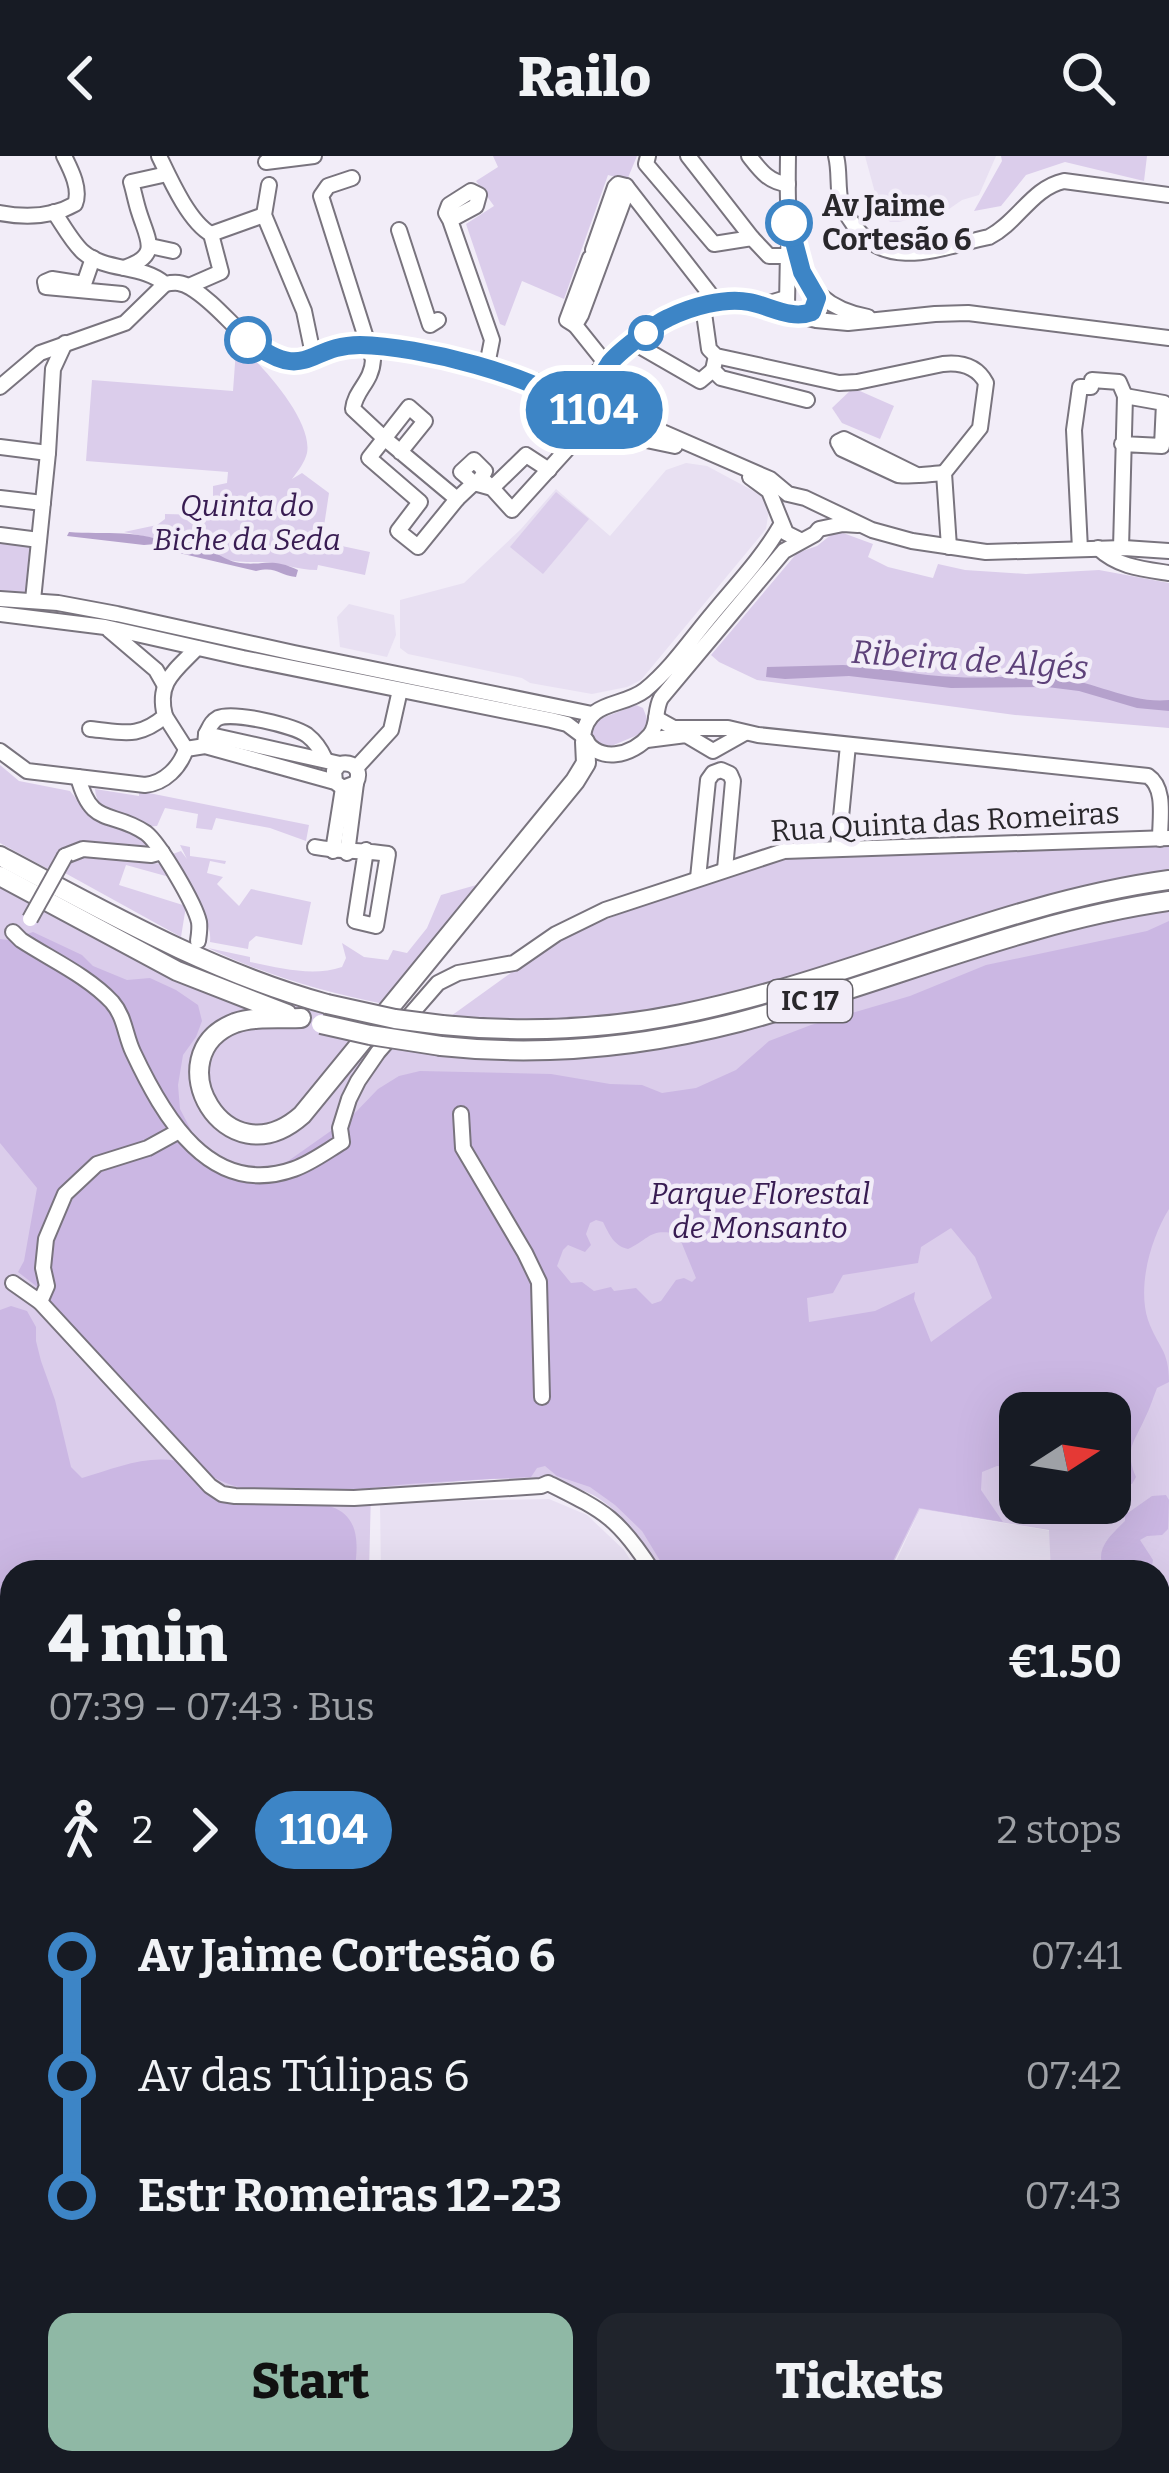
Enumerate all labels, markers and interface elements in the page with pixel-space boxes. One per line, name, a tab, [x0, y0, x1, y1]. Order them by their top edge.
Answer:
icon: back	[48, 45, 114, 111]
icon: search	[1055, 45, 1121, 111]
text: Railo	[518, 46, 651, 110]
place label: Av Jaime Cortesão 6	[822, 188, 972, 258]
marker: Av Jaime Cortesão 6	[767, 201, 811, 245]
unlabelled marker	[630, 317, 662, 349]
unlabelled marker	[226, 318, 270, 362]
line badge: 1104	[510, 371, 678, 449]
text: 1104	[550, 385, 638, 435]
park label: Quinta do Biche da Seda	[153, 488, 341, 558]
water label: Ribeira de Algés	[850, 632, 1090, 688]
street label: Rua Quinta das Romeiras	[770, 795, 1120, 849]
road number: IC 17	[768, 980, 852, 1022]
park label: Parque Florestal de Monsanto	[650, 1176, 870, 1246]
north arrow	[999, 1392, 1131, 1524]
map controls	[999, 1392, 1131, 1524]
text: 4 min	[48, 1599, 228, 1678]
text: €1.50	[1008, 1635, 1122, 1689]
text: 07:39 – 07:43 · Bus	[48, 1684, 375, 1730]
icon: walk	[48, 1797, 114, 1863]
icon: forward	[171, 1797, 237, 1863]
text: 1104	[279, 1805, 368, 1855]
text: 2	[132, 1807, 153, 1853]
text: 2 stops	[996, 1807, 1122, 1853]
text: Av Jaime Cortesão 6	[138, 1929, 555, 1983]
text: 07:41	[1031, 1933, 1122, 1979]
text: Av das Túlipas 6	[138, 2049, 470, 2103]
text: 07:42	[1025, 2053, 1122, 2099]
text: Estr Romeiras 12-23	[138, 2169, 562, 2223]
text: 07:43	[1024, 2173, 1122, 2219]
button: Start	[48, 2313, 573, 2451]
button: Tickets	[597, 2313, 1122, 2451]

